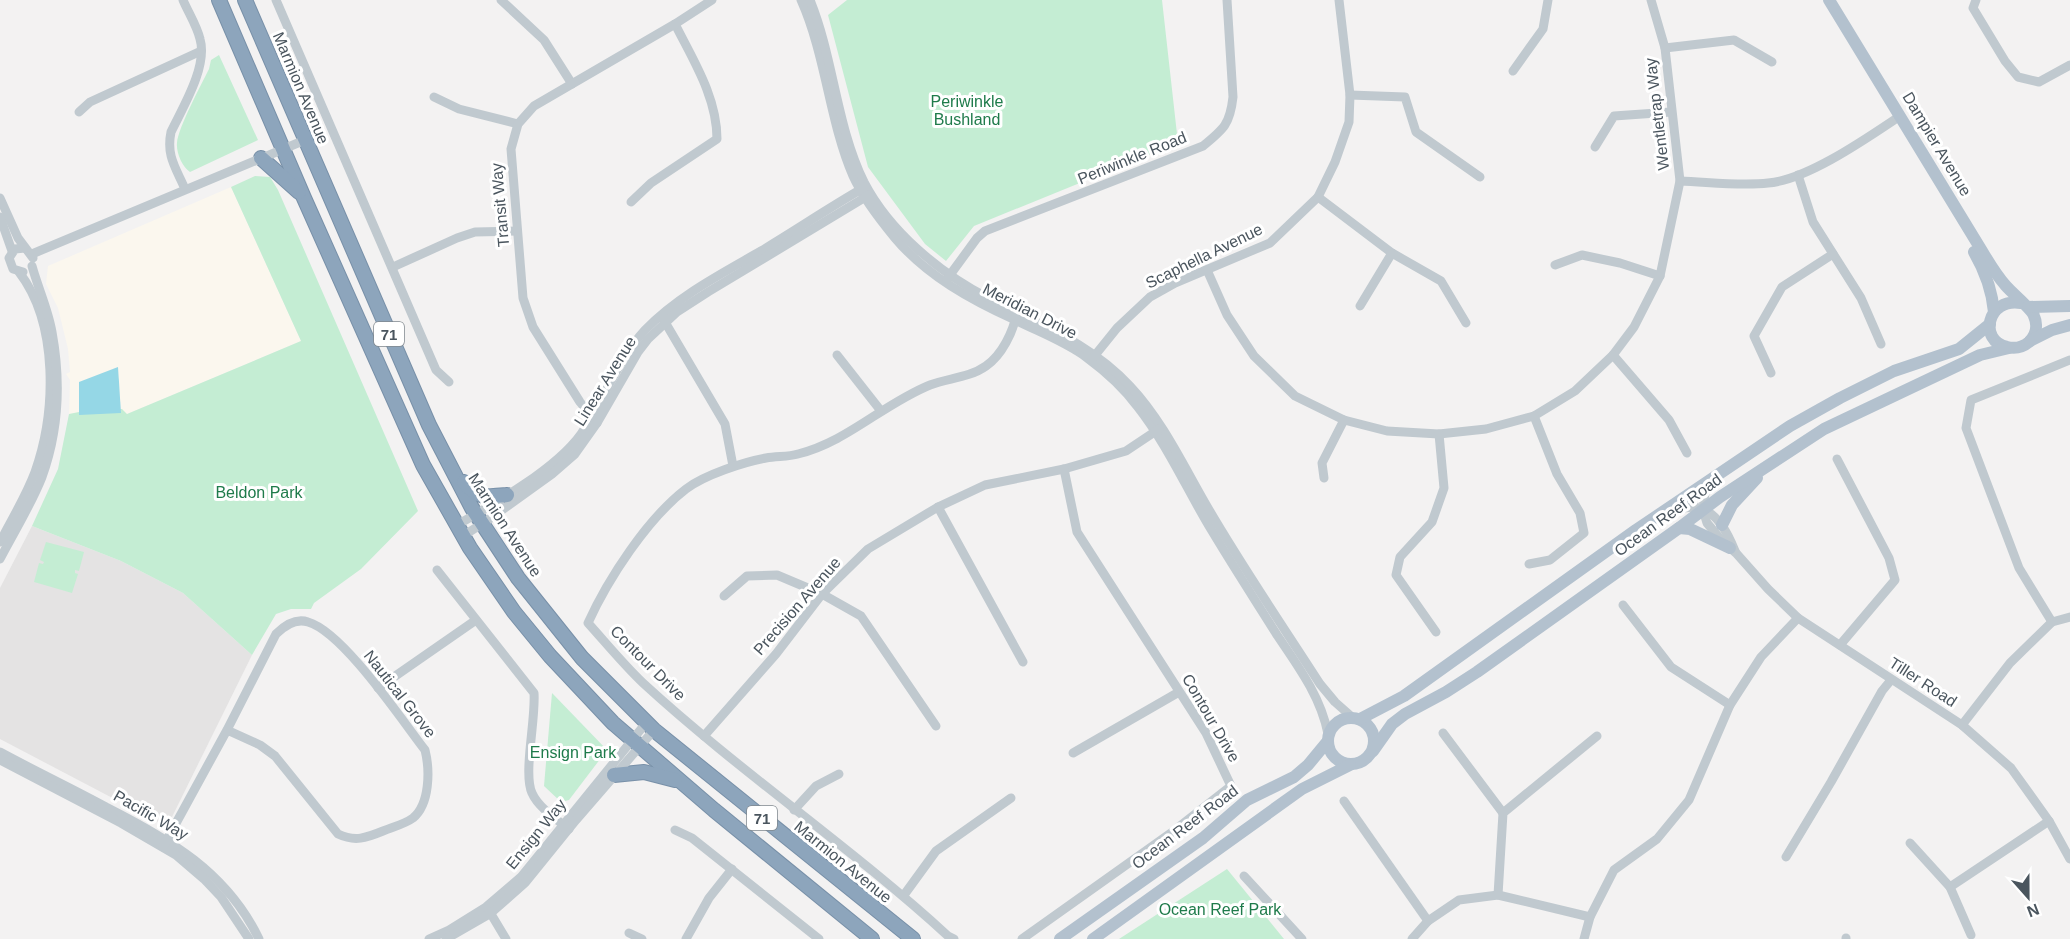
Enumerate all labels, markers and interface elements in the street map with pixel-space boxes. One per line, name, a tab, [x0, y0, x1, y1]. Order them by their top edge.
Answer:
street label: Marmion Avenue	[270, 30, 332, 147]
street label: Wentletrap Way	[1642, 57, 1672, 171]
street label: Dampier Avenue	[1899, 89, 1975, 199]
park label: Periwinkle Bushland	[931, 93, 1004, 128]
street label: Periwinkle Road	[1075, 128, 1189, 188]
street label: Transit Way	[488, 162, 512, 248]
street label: Scaphella Avenue	[1143, 220, 1265, 292]
street label: Meridian Drive	[980, 280, 1080, 342]
road number: 71	[374, 322, 404, 346]
street label: Linear Avenue	[571, 333, 639, 429]
street label: Marmion Avenue	[465, 470, 545, 580]
street label: Ocean Reef Road	[1611, 470, 1725, 560]
park label: Beldon Park	[215, 484, 304, 501]
street label: Precision Avenue	[750, 554, 844, 658]
street label: Contour Drive	[607, 622, 689, 704]
street label: Nautical Grove	[361, 647, 439, 741]
street label: Tiller Road	[1886, 654, 1960, 710]
street label: Contour Drive	[1179, 671, 1243, 765]
park label: Ensign Park	[530, 744, 617, 761]
street label: Ocean Reef Road	[1129, 782, 1241, 872]
street label: Pacific Way	[111, 787, 191, 843]
street label: Ensign Way	[503, 796, 569, 872]
road number: 71	[747, 806, 777, 830]
street label: Marmion Avenue	[791, 818, 895, 906]
north arrow	[1998, 867, 2058, 927]
park label: Ocean Reef Park	[1159, 901, 1282, 918]
text: N	[2025, 901, 2042, 921]

